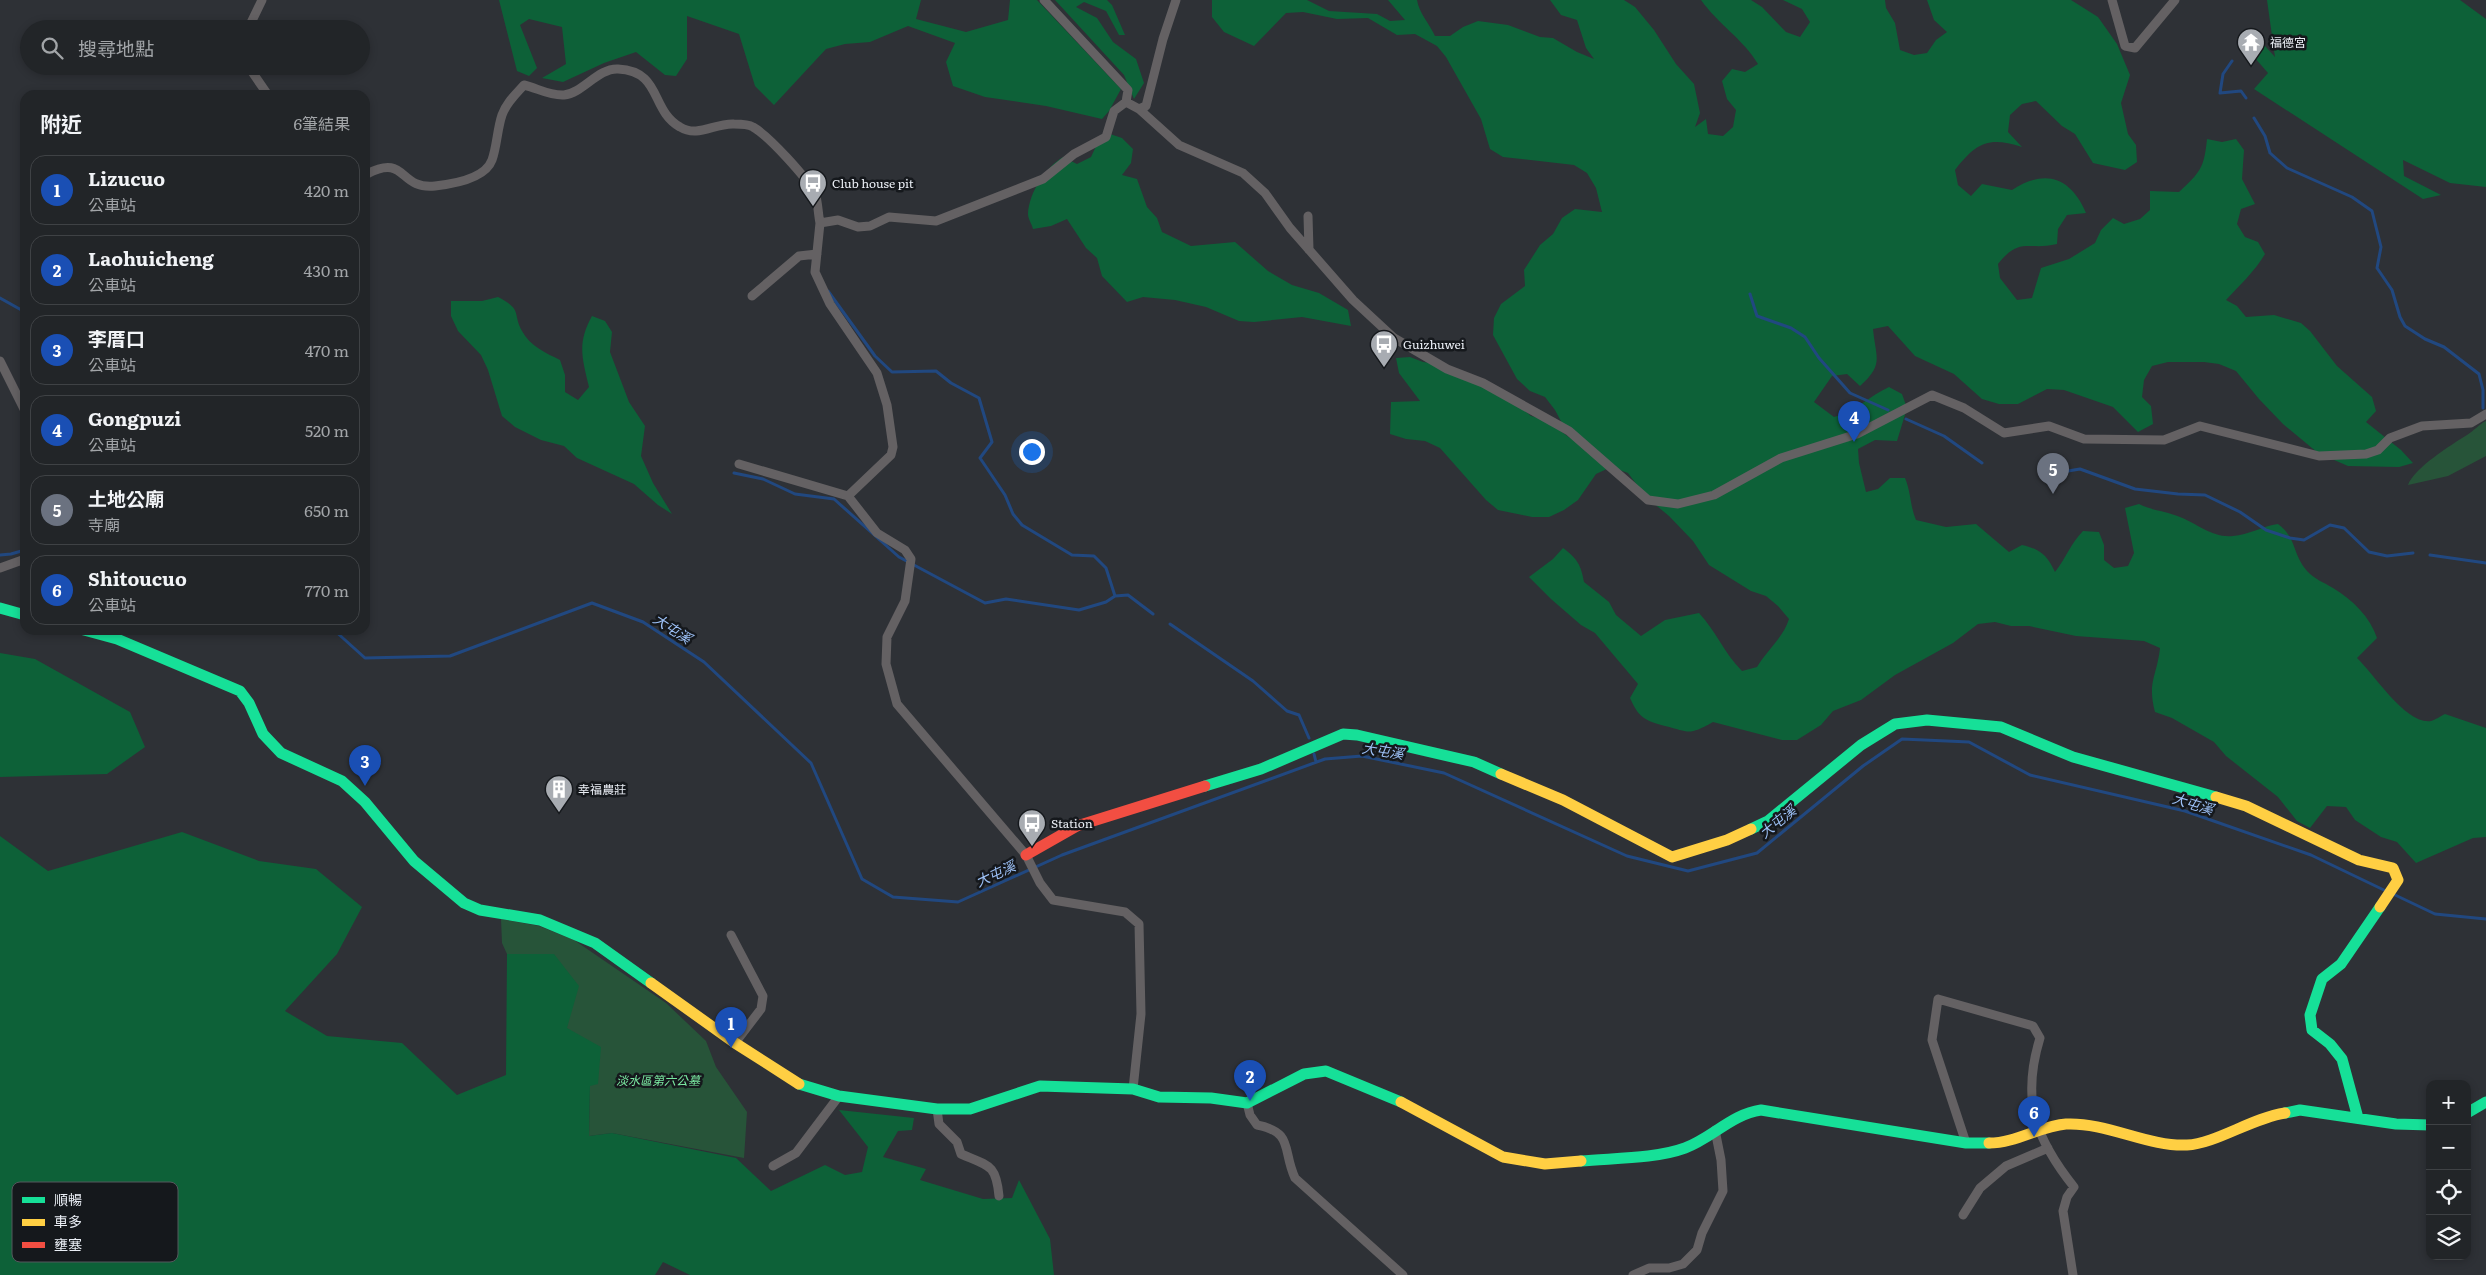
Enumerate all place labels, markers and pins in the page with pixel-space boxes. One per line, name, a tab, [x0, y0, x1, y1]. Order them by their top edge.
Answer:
temple icon: 福德宮	[2236, 27, 2266, 66]
place label: 福德宮	[2270, 33, 2306, 51]
bus stop icon: Club house pit	[798, 168, 828, 207]
place label: Club house pit	[832, 174, 914, 192]
bus stop icon: Guizhuwei	[1369, 329, 1399, 368]
place label: Guizhuwei	[1403, 335, 1465, 353]
pin: 4	[1838, 401, 1870, 442]
pin: 5	[2037, 453, 2069, 494]
pin: 3	[349, 745, 381, 786]
building icon: 幸福農莊	[544, 774, 574, 813]
place label: 幸福農莊	[578, 780, 626, 798]
bus stop icon: Station	[1017, 808, 1047, 847]
place label: Station	[1051, 814, 1093, 832]
pin: 1	[715, 1007, 747, 1048]
pin: 2	[1234, 1060, 1266, 1101]
pin: 6	[2018, 1096, 2050, 1137]

